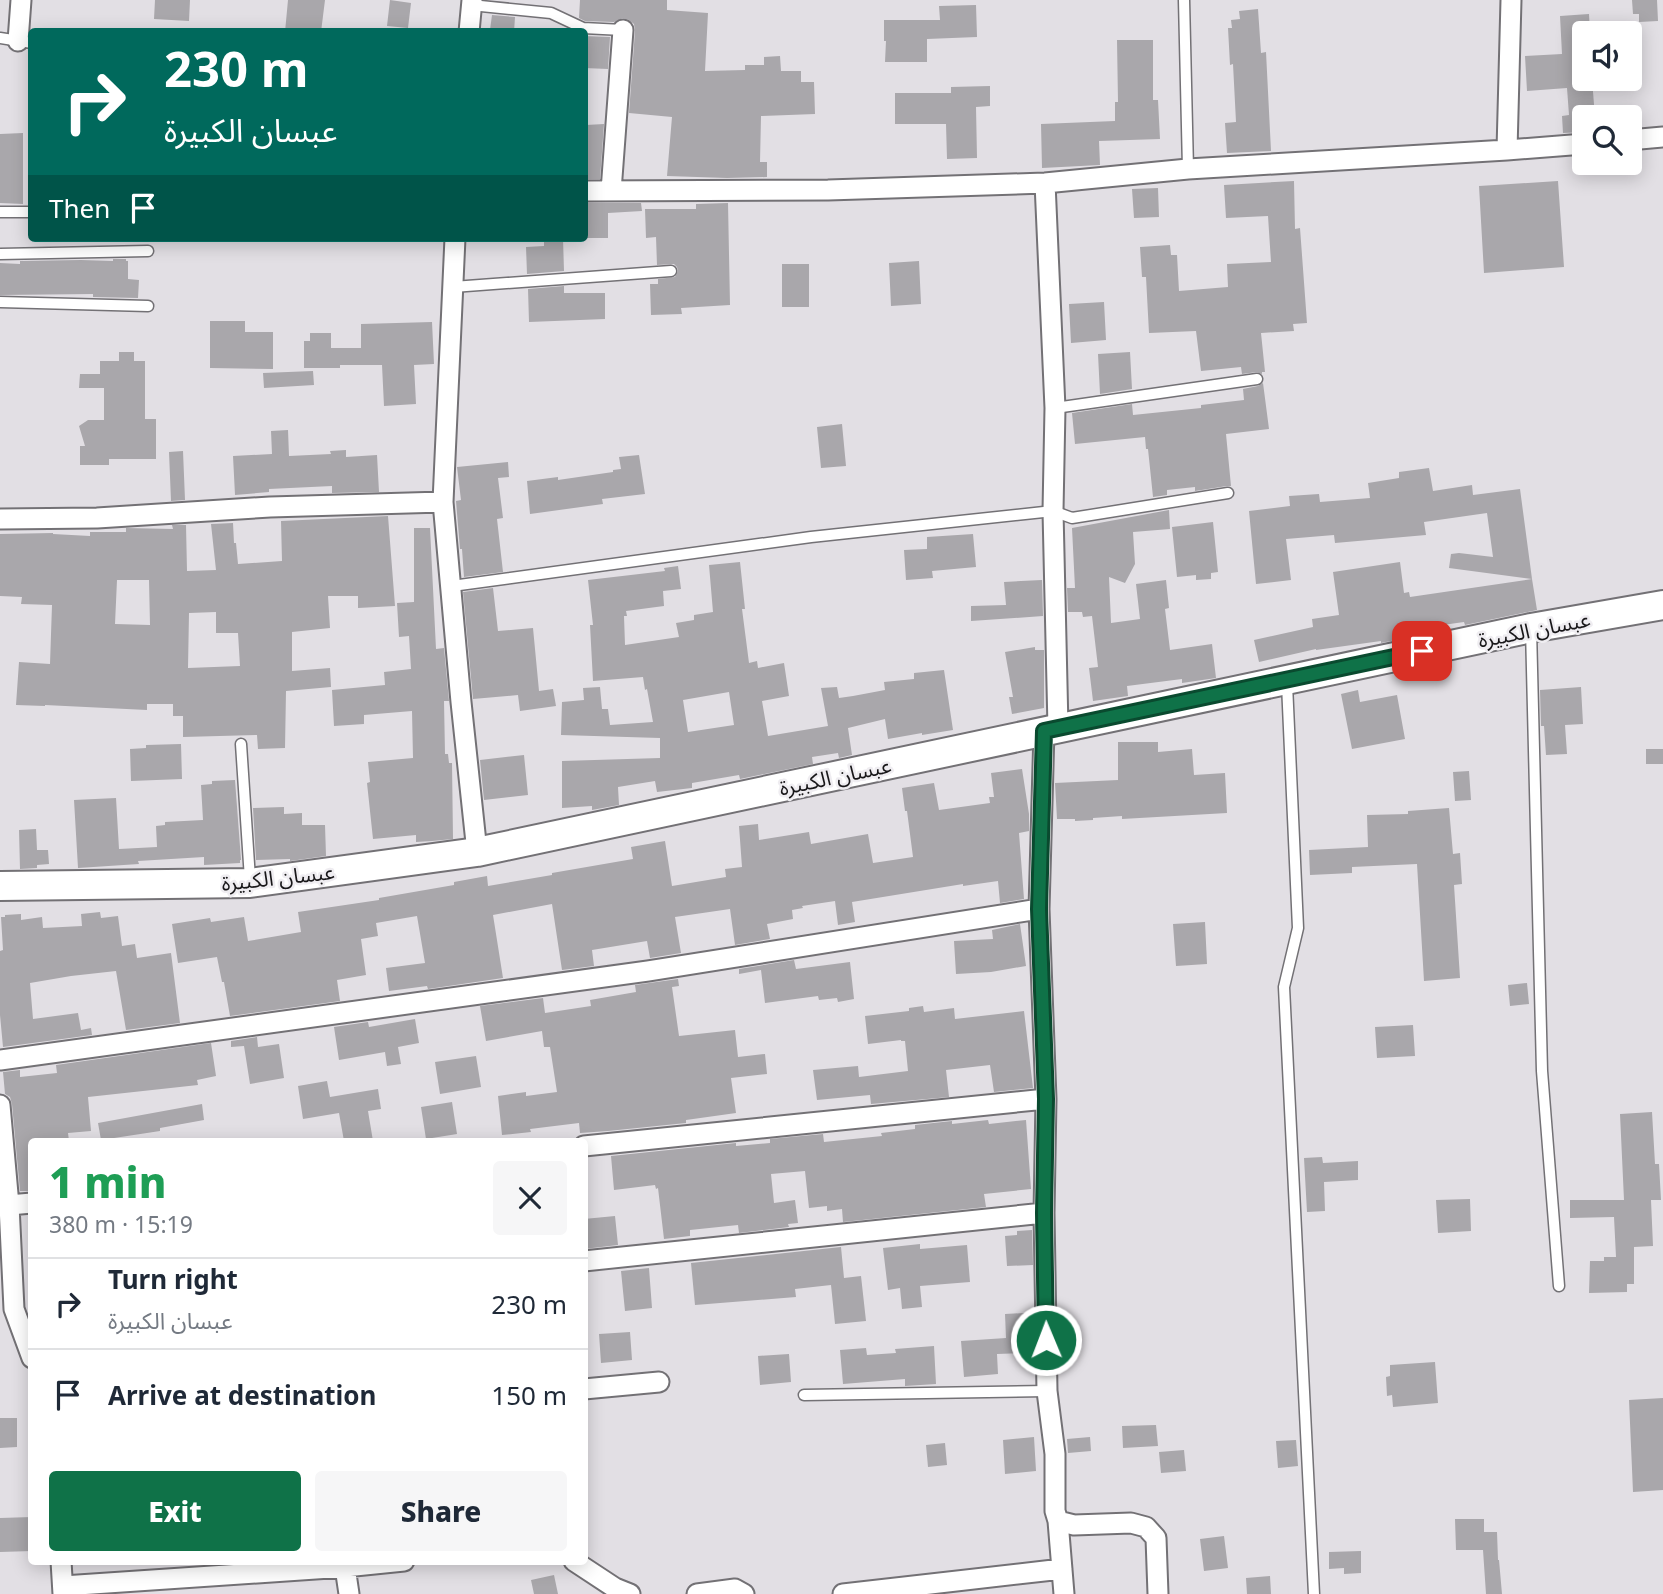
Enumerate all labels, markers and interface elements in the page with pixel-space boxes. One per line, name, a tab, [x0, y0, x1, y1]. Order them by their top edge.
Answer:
map controls	[1572, 21, 1642, 175]
button: sound	[1572, 21, 1642, 91]
text: 230 m	[164, 35, 309, 101]
icon: right	[49, 56, 140, 147]
button: search	[1572, 105, 1642, 175]
text: عبسان الكبيرة	[164, 108, 337, 151]
icon: arrive	[124, 189, 162, 227]
text: Then	[49, 190, 110, 226]
street label: عبسان الكبيرة	[1476, 604, 1592, 654]
pin	[1392, 621, 1452, 681]
icon: arrive	[1403, 632, 1441, 670]
street label: عبسان الكبيرة	[776, 750, 894, 802]
street label: عبسان الكبيرة	[220, 857, 336, 897]
text: 1 min	[49, 1153, 166, 1210]
button: close	[493, 1161, 567, 1235]
text: 380 m · 15:19	[49, 1208, 193, 1240]
text: Turn right	[108, 1261, 238, 1297]
icon: right	[49, 1285, 87, 1323]
text: 230 m	[491, 1286, 567, 1322]
position arrow	[1009, 1303, 1083, 1377]
text: عبسان الكبيرة	[108, 1304, 233, 1336]
icon: arrive	[49, 1376, 87, 1414]
text: Arrive at destination	[108, 1377, 377, 1413]
text: 150 m	[491, 1377, 567, 1413]
button: Exit	[49, 1471, 301, 1551]
button: Share	[315, 1471, 567, 1551]

